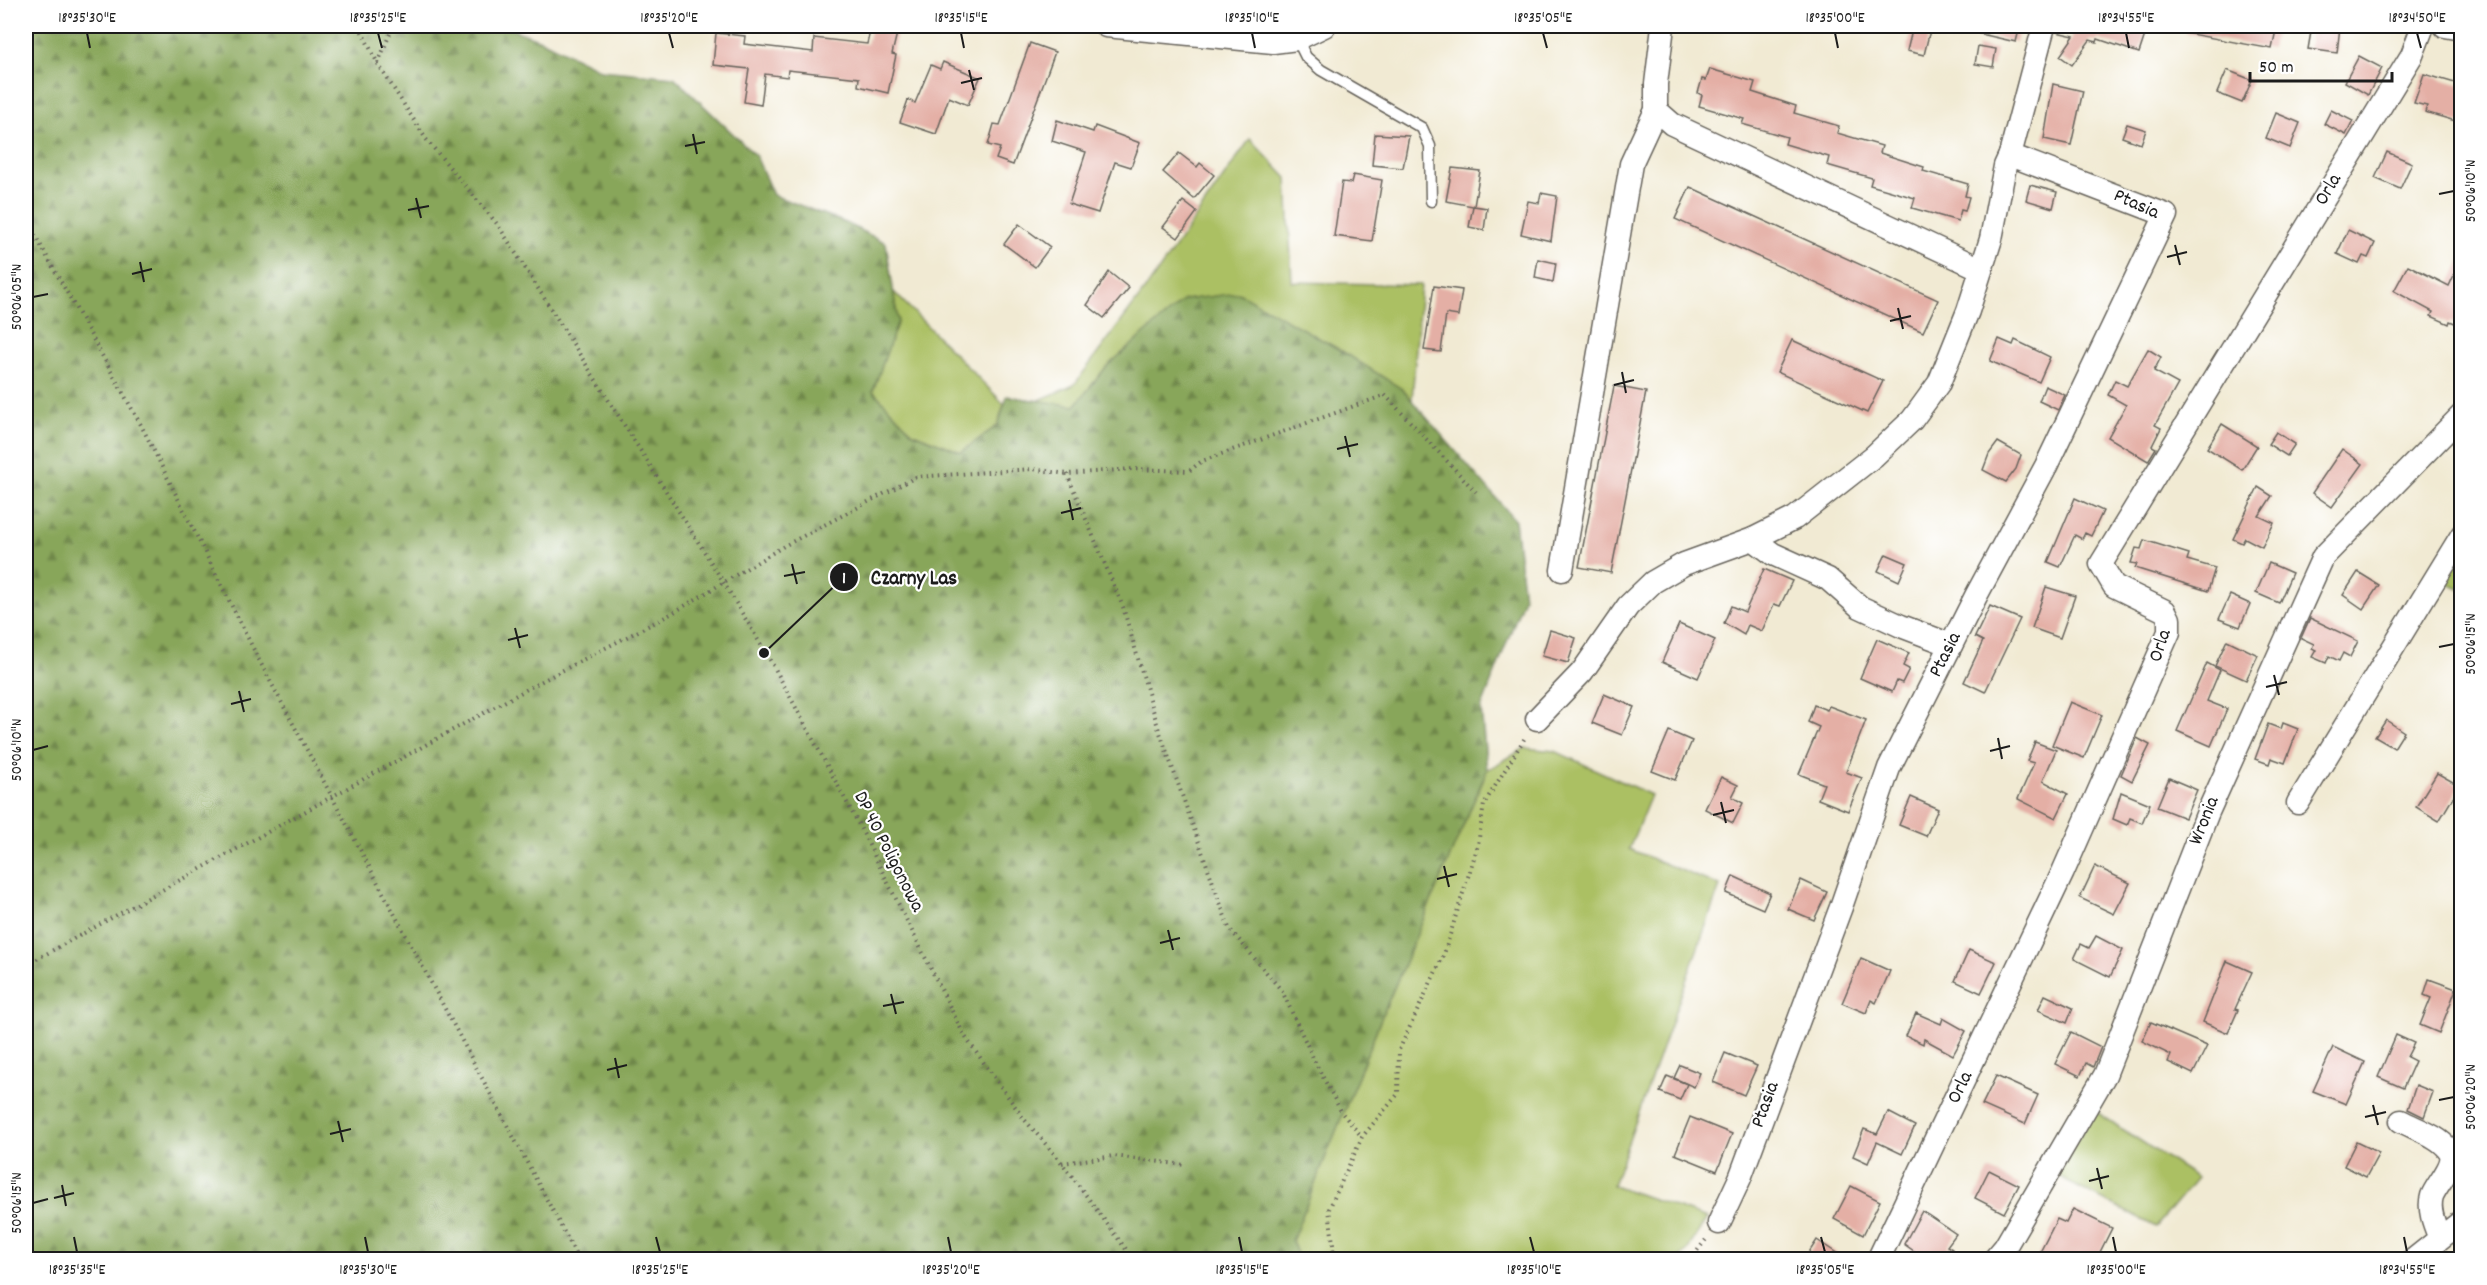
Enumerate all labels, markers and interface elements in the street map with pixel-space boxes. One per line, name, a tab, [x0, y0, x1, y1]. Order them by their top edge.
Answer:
text: 18°35'30"E	[58, 8, 116, 30]
text: 18°35'25"E	[350, 8, 406, 30]
text: 18°35'20"E	[640, 8, 698, 30]
text: 18°35'15"E	[934, 8, 988, 30]
text: 18°35'10"E	[1225, 8, 1279, 30]
text: 18°35'05"E	[1514, 8, 1572, 30]
text: 18°35'00"E	[1805, 8, 1865, 30]
text: 18°34'55"E	[2098, 8, 2154, 30]
text: 18°34'50"E	[2388, 8, 2446, 30]
scale bar	[2250, 45, 2392, 83]
text: 50 m	[2259, 56, 2294, 81]
text: 50°06'10"N	[2461, 160, 2483, 222]
street label: Orla	[2308, 168, 2350, 211]
street label: Ptasia	[2109, 183, 2164, 228]
text: 50°06'05"N	[7, 264, 29, 330]
callout: Czarny Las	[829, 557, 970, 596]
text: Czarny Las	[871, 565, 957, 595]
text: 1	[842, 567, 846, 592]
text: 50°06'15"N	[2461, 613, 2483, 675]
street label: Orla	[2142, 625, 2180, 666]
street label: Ptasia	[1923, 627, 1969, 682]
text: 50°06'10"N	[7, 719, 29, 781]
street label: DP 40 Poligonowa	[846, 787, 931, 918]
street label: Wronia	[2183, 792, 2228, 849]
text: 50°06'20"N	[2461, 1064, 2483, 1130]
street label: Orla	[1941, 1066, 1981, 1109]
street label: Ptasia	[1745, 1077, 1787, 1132]
text: 50°06'15"N	[7, 1172, 29, 1234]
text: 18°35'35"E	[49, 1260, 105, 1282]
text: 18°35'30"E	[339, 1260, 397, 1282]
text: 18°35'25"E	[632, 1260, 688, 1282]
text: 18°35'20"E	[922, 1260, 980, 1282]
text: 18°35'15"E	[1215, 1260, 1269, 1282]
text: 18°35'10"E	[1507, 1260, 1561, 1282]
text: 18°35'05"E	[1796, 1260, 1854, 1282]
text: 18°35'00"E	[2086, 1260, 2146, 1282]
text: 18°34'55"E	[2379, 1260, 2435, 1282]

